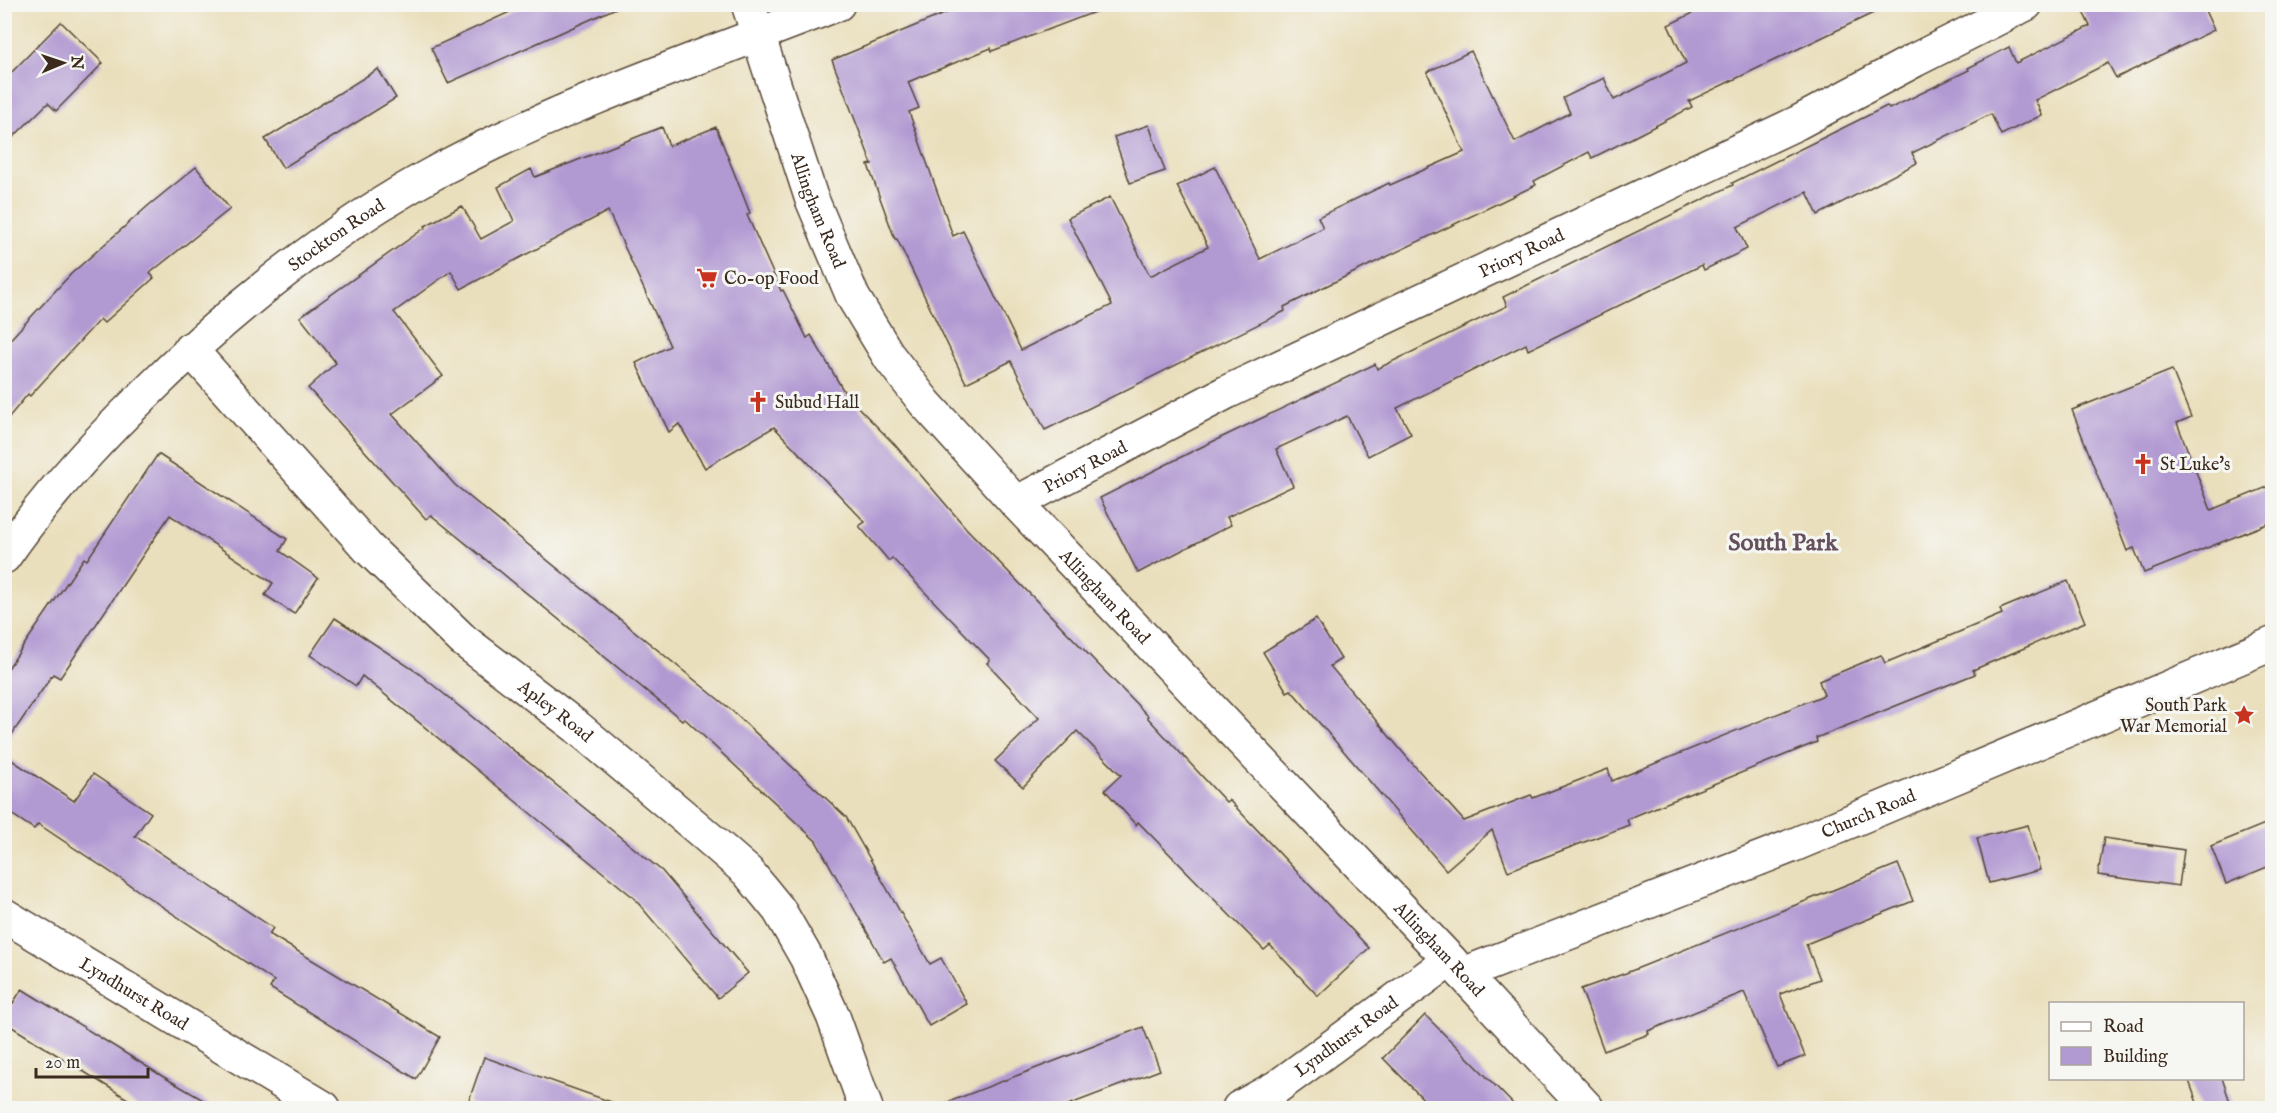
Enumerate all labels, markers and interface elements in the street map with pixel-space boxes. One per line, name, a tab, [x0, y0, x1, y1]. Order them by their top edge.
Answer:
north arrow	[33, 33, 93, 93]
text: N	[66, 54, 86, 70]
street label: Allingham Road	[784, 149, 850, 273]
street label: Stockton Road	[284, 194, 390, 277]
street label: Priory Road	[1476, 224, 1569, 284]
supermarket icon: Co-op Food	[695, 266, 719, 290]
place label: Co-op Food	[724, 268, 819, 291]
church icon: Subud Hall	[746, 390, 770, 414]
place label: Subud Hall	[775, 392, 859, 415]
street label: Priory Road	[1040, 436, 1132, 499]
church icon: St Luke's	[2131, 452, 2155, 476]
place label: St Luke's	[2160, 454, 2230, 477]
district label: South Park	[1728, 528, 1839, 559]
street label: Allingham Road	[1053, 545, 1154, 650]
street label: Apley Road	[512, 675, 597, 749]
place label: South Park War Memorial	[2120, 695, 2227, 739]
place icon: South Park War Memorial	[2232, 703, 2256, 727]
street label: Church Road	[1818, 785, 1920, 845]
street label: Allingham Road	[1387, 897, 1489, 1003]
street label: Lyndhurst Road	[75, 953, 192, 1037]
street label: Lyndhurst Road	[1290, 992, 1404, 1083]
legend	[2049, 1002, 2244, 1080]
text: Road	[2103, 1016, 2144, 1039]
scale bar	[36, 1041, 148, 1079]
text: Building	[2103, 1046, 2168, 1069]
text: 20 m	[45, 1052, 80, 1075]

